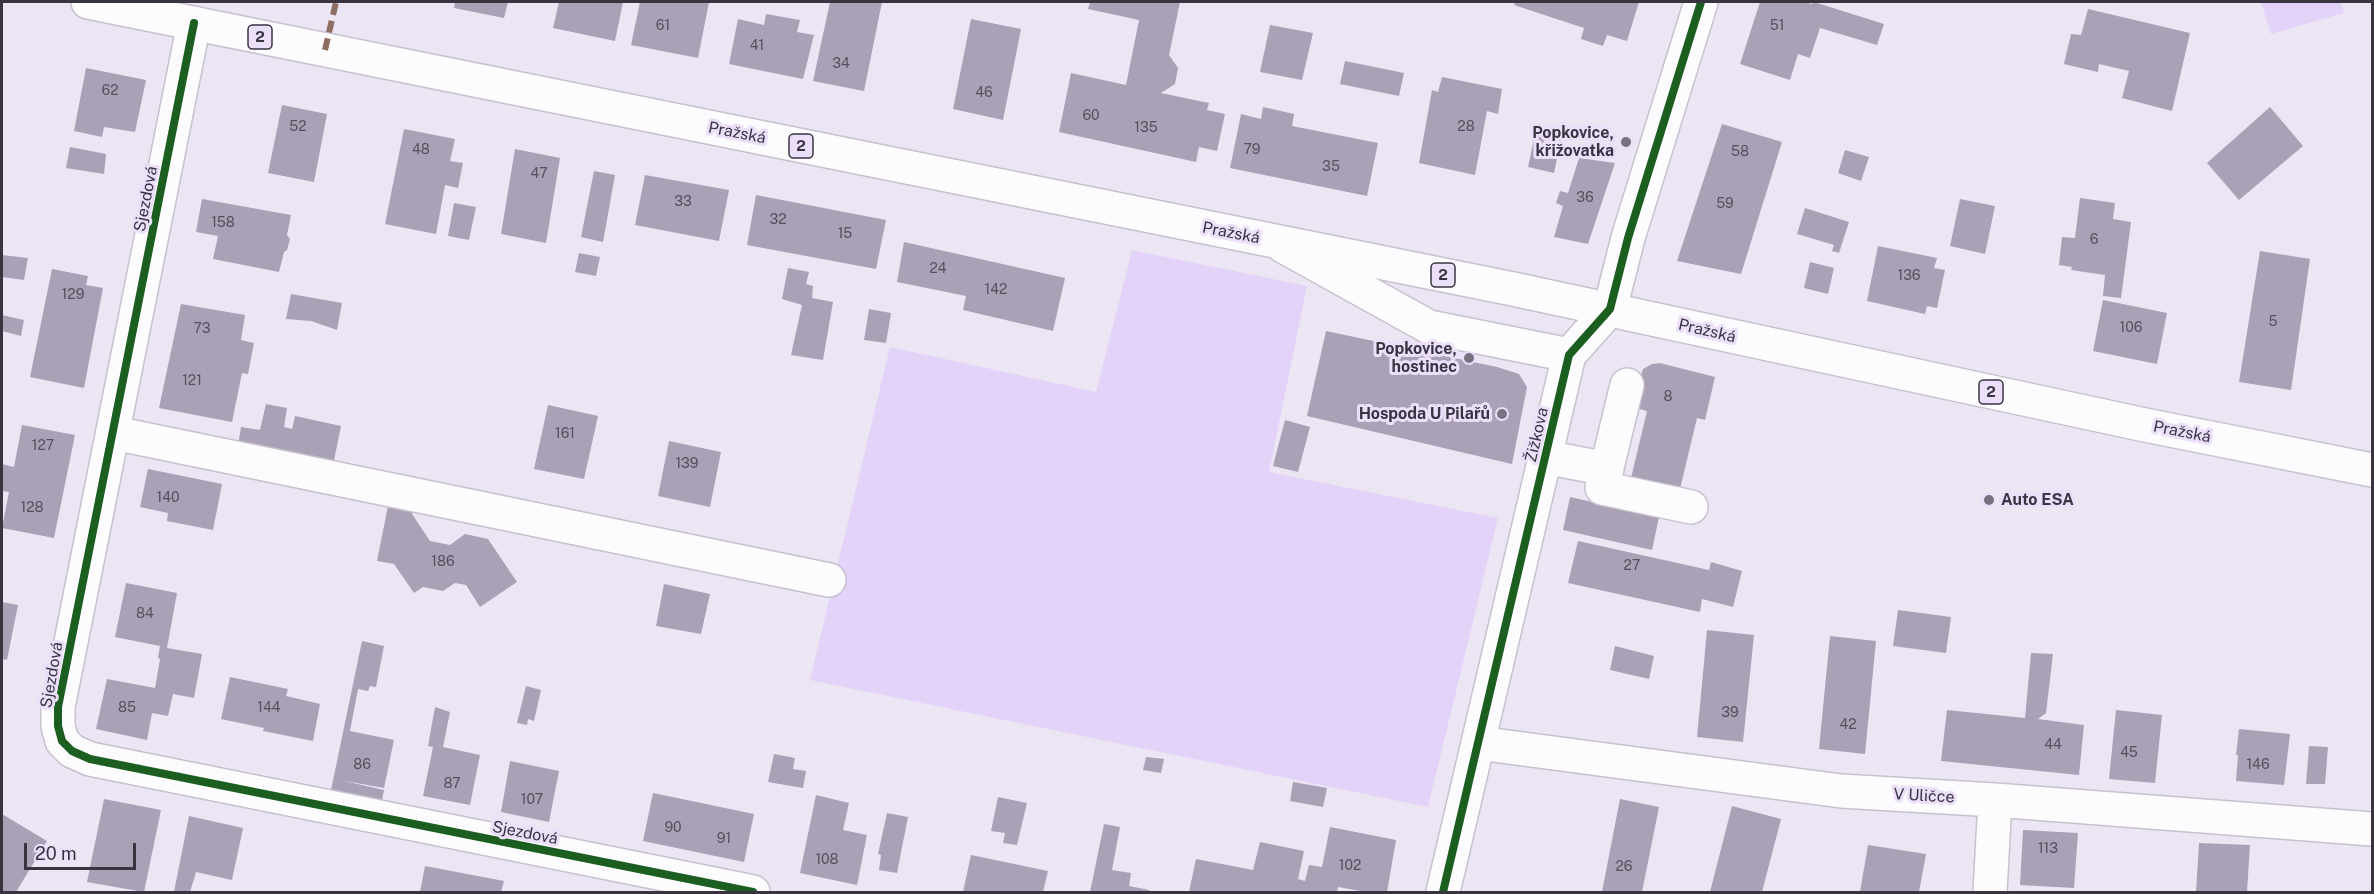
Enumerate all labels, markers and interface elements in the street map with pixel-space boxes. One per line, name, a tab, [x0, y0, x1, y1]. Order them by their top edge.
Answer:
house number: 61	[656, 18, 670, 34]
house number: 51	[1770, 18, 1784, 34]
road number: 2	[248, 25, 272, 49]
house number: 41	[750, 38, 764, 54]
house number: 34	[832, 56, 850, 72]
house number: 62	[101, 83, 119, 99]
house number: 46	[975, 85, 993, 101]
house number: 60	[1082, 108, 1100, 124]
street label: Pražská	[707, 118, 767, 148]
house number: 52	[289, 119, 307, 135]
house number: 28	[1457, 119, 1475, 135]
house number: 135	[1134, 120, 1158, 136]
place label: Popkovice, křižovatka	[1532, 123, 1614, 161]
road number: 2	[789, 134, 813, 158]
marker: Popkovice, křižovatka	[1619, 135, 1633, 149]
house number: 48	[412, 142, 430, 158]
house number: 79	[1244, 142, 1260, 158]
house number: 58	[1731, 144, 1749, 160]
house number: 35	[1322, 159, 1340, 175]
street label: Sjezdová	[130, 164, 162, 234]
house number: 47	[530, 166, 548, 182]
house number: 36	[1576, 190, 1594, 206]
house number: 33	[674, 194, 692, 210]
house number: 59	[1716, 196, 1734, 212]
house number: 32	[769, 212, 787, 228]
house number: 158	[211, 215, 235, 231]
street label: Pražská	[1201, 218, 1261, 248]
house number: 15	[838, 226, 852, 242]
house number: 6	[2090, 232, 2098, 248]
house number: 24	[929, 261, 947, 277]
road number: 2	[1431, 263, 1455, 287]
house number: 136	[1897, 268, 1921, 284]
house number: 142	[985, 282, 1007, 298]
house number: 129	[62, 287, 84, 303]
house number: 5	[2269, 314, 2277, 330]
street label: Pražská	[1676, 315, 1738, 347]
house number: 106	[2120, 320, 2142, 336]
house number: 73	[194, 321, 210, 337]
place label: Popkovice, hostinec	[1375, 339, 1457, 377]
marker: Popkovice, hostinec	[1462, 351, 1476, 365]
house number: 121	[182, 373, 202, 389]
road number: 2	[1979, 380, 2003, 404]
house number: 8	[1663, 389, 1673, 405]
place label: Hospoda U Pilařů	[1359, 404, 1490, 424]
street label: Žižkova	[1521, 406, 1553, 464]
marker: Hospoda U Pilařů	[1495, 407, 1509, 421]
street label: Pražská	[2152, 417, 2212, 447]
house number: 161	[555, 426, 575, 442]
house number: 127	[32, 438, 54, 454]
house number: 139	[675, 456, 699, 472]
house number: 140	[156, 490, 180, 506]
place label: Auto ESA	[2001, 490, 2074, 510]
marker: Auto ESA	[1982, 493, 1996, 507]
house number: 128	[20, 500, 44, 516]
house number: 186	[431, 554, 455, 570]
house number: 27	[1624, 558, 1640, 574]
house number: 84	[136, 606, 154, 622]
street label: Sjezdová	[37, 641, 67, 709]
house number: 85	[118, 700, 136, 716]
house number: 144	[257, 700, 281, 716]
house number: 39	[1721, 705, 1739, 721]
house number: 42	[1839, 717, 1857, 733]
house number: 44	[2044, 737, 2062, 753]
house number: 45	[2120, 745, 2138, 761]
house number: 86	[353, 757, 371, 773]
house number: 146	[2246, 757, 2270, 773]
house number: 87	[443, 776, 461, 792]
street label: V Uličce	[1893, 785, 1955, 807]
house number: 107	[521, 792, 543, 808]
street label: Sjezdová	[490, 817, 560, 849]
house number: 90	[664, 820, 682, 836]
scale bar	[27, 831, 140, 869]
house number: 91	[717, 831, 731, 847]
house number: 113	[2038, 841, 2058, 857]
text: 20 m	[35, 843, 77, 864]
house number: 108	[815, 852, 839, 868]
house number: 102	[1339, 858, 1361, 874]
house number: 26	[1615, 859, 1633, 875]

